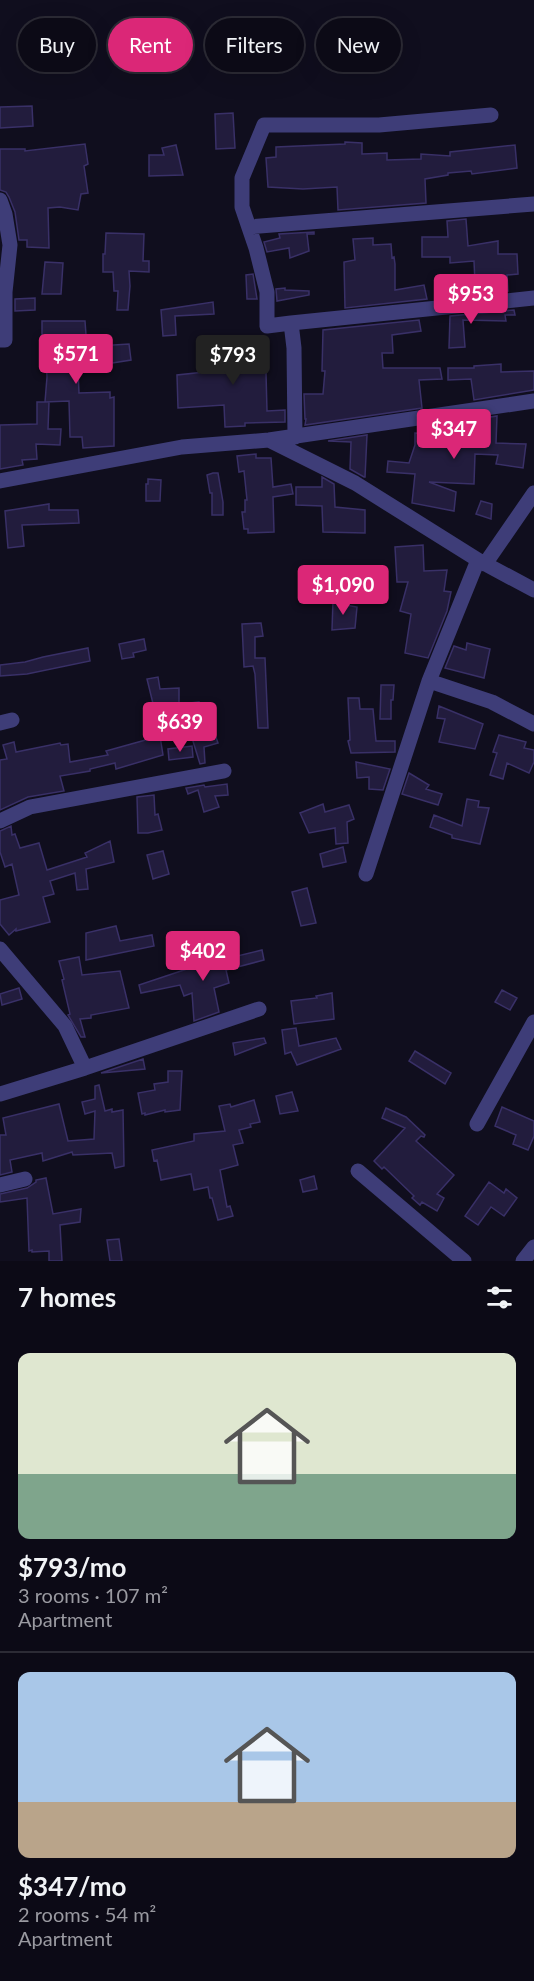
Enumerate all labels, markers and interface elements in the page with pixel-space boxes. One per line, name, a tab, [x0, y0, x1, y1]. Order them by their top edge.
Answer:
chip: Buy	[18, 18, 96, 72]
chip: Rent	[108, 18, 193, 72]
chip: Filters	[205, 18, 304, 72]
chip: New	[316, 18, 401, 72]
pin: $953	[435, 274, 507, 325]
text: $953	[448, 281, 494, 305]
pin: $571	[40, 334, 112, 385]
pin: $793	[197, 335, 269, 386]
text: $571	[53, 341, 99, 365]
text: $793	[210, 342, 256, 366]
pin: $347	[418, 409, 490, 460]
text: $347	[431, 416, 477, 440]
pin: $1,090	[294, 565, 392, 616]
text: $1,090	[312, 572, 374, 596]
pin: $639	[144, 702, 216, 753]
text: $639	[157, 709, 203, 733]
pin: $402	[167, 931, 239, 982]
text: $402	[180, 938, 226, 962]
text: 7 homes	[18, 1281, 116, 1313]
icon: filters	[483, 1281, 516, 1314]
icon: home	[213, 1392, 321, 1500]
text: $793/mo	[18, 1551, 126, 1583]
text: 3 rooms · 107 m²	[18, 1583, 168, 1607]
text: Apartment	[18, 1607, 112, 1631]
icon: home	[213, 1711, 321, 1819]
text: $347/mo	[18, 1870, 126, 1902]
text: 2 rooms · 54 m²	[18, 1902, 156, 1926]
text: Apartment	[18, 1926, 112, 1950]

